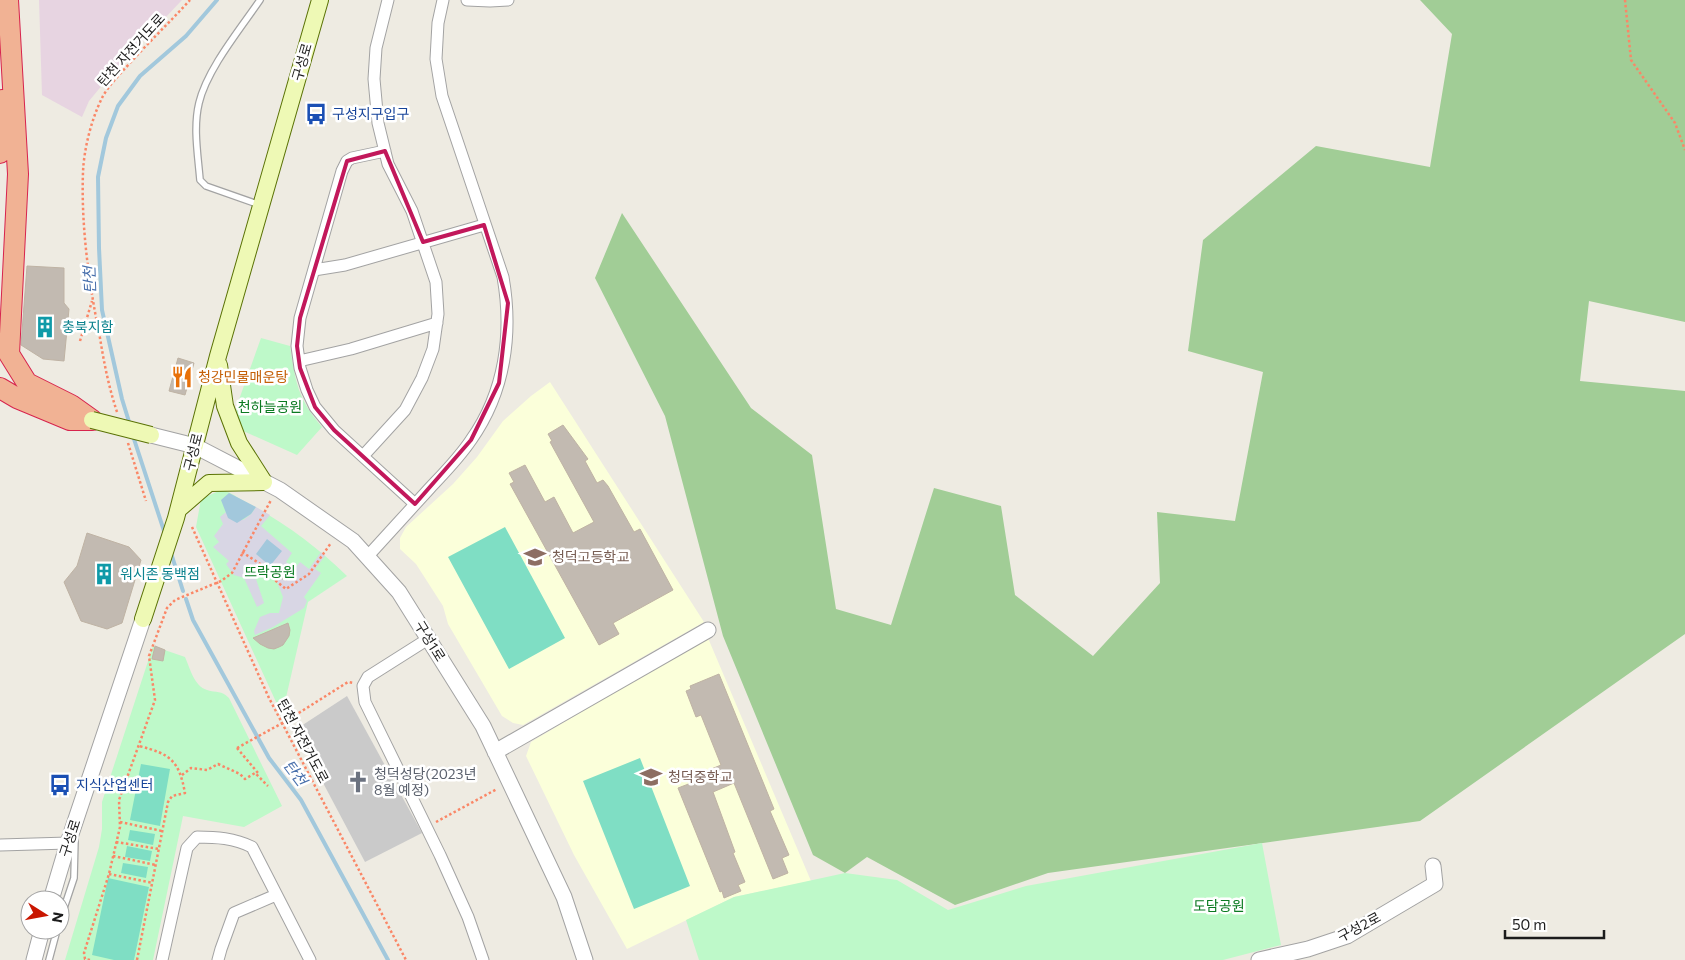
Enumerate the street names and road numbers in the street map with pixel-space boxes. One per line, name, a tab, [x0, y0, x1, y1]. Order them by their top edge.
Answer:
street label: 탄천 자전거도로	[93, 9, 168, 90]
street label: 구성로	[288, 41, 315, 83]
street label: 구성로	[180, 431, 205, 473]
street label: 구성1로	[411, 617, 450, 664]
street label: 탄천 자전거도로	[274, 696, 332, 786]
street label: 구성로	[55, 817, 84, 859]
street label: 구성2로	[1334, 908, 1383, 945]

